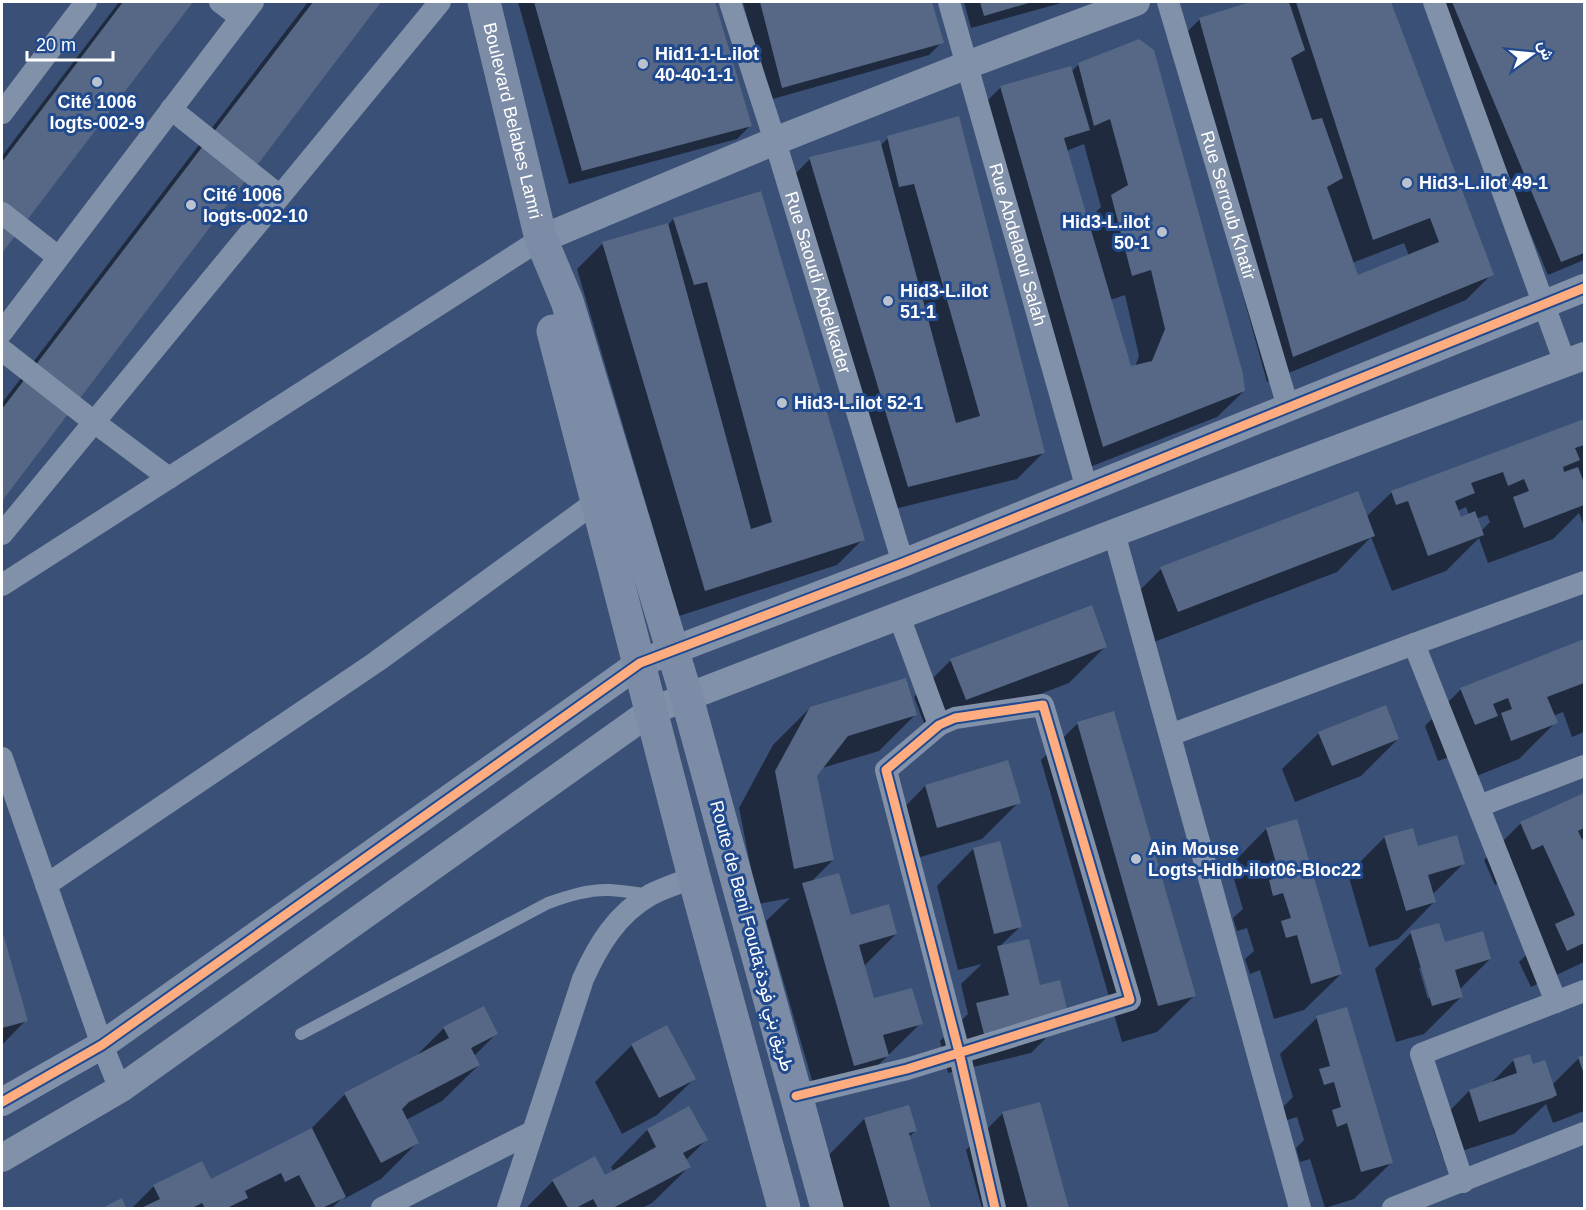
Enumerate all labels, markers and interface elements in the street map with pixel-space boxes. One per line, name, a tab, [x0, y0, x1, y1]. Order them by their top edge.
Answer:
street label: Boulevard Belabes Lamri	[479, 20, 546, 221]
scale bar	[27, 24, 112, 62]
north arrow	[1502, 24, 1562, 84]
text: 20 m	[36, 35, 76, 55]
text: ش	[1534, 39, 1557, 62]
place label: Hid1-1-L.ilot 40-40-1-1	[655, 44, 759, 85]
marker: Hid1-1-L.ilot 40-40-1-1	[636, 57, 650, 71]
marker: Cité 1006 logts-002-9	[90, 75, 104, 89]
place label: Cité 1006 logts-002-9	[49, 92, 145, 133]
street label: Rue Serroub Khatir	[1197, 128, 1260, 282]
street label: Rue Abdelaoui Salah	[985, 161, 1050, 328]
place label: Hid3-L.ilot 49-1	[1419, 173, 1548, 193]
marker: Hid3-L.ilot 49-1	[1400, 176, 1414, 190]
place label: Cité 1006 logts-002-10	[203, 185, 308, 226]
street label: Rue Saoudi Abdelkader	[781, 189, 855, 376]
marker: Cité 1006 logts-002-10	[184, 198, 198, 212]
place label: Hid3-L.ilot 50-1	[1062, 212, 1150, 253]
marker: Hid3-L.ilot 50-1	[1155, 225, 1169, 239]
place label: Hid3-L.ilot 51-1	[900, 281, 988, 322]
marker: Hid3-L.ilot 51-1	[881, 294, 895, 308]
place label: Hid3-L.ilot 52-1	[794, 393, 923, 413]
marker: Hid3-L.ilot 52-1	[775, 396, 789, 410]
street label: Route de Beni Fouda;طريق بني فودة	[701, 798, 798, 1075]
place label: Ain Mouse Logts-Hidb-ilot06-Bloc22	[1148, 839, 1361, 880]
marker: Ain Mouse Logts-Hidb-ilot06-Bloc22	[1129, 852, 1143, 866]

